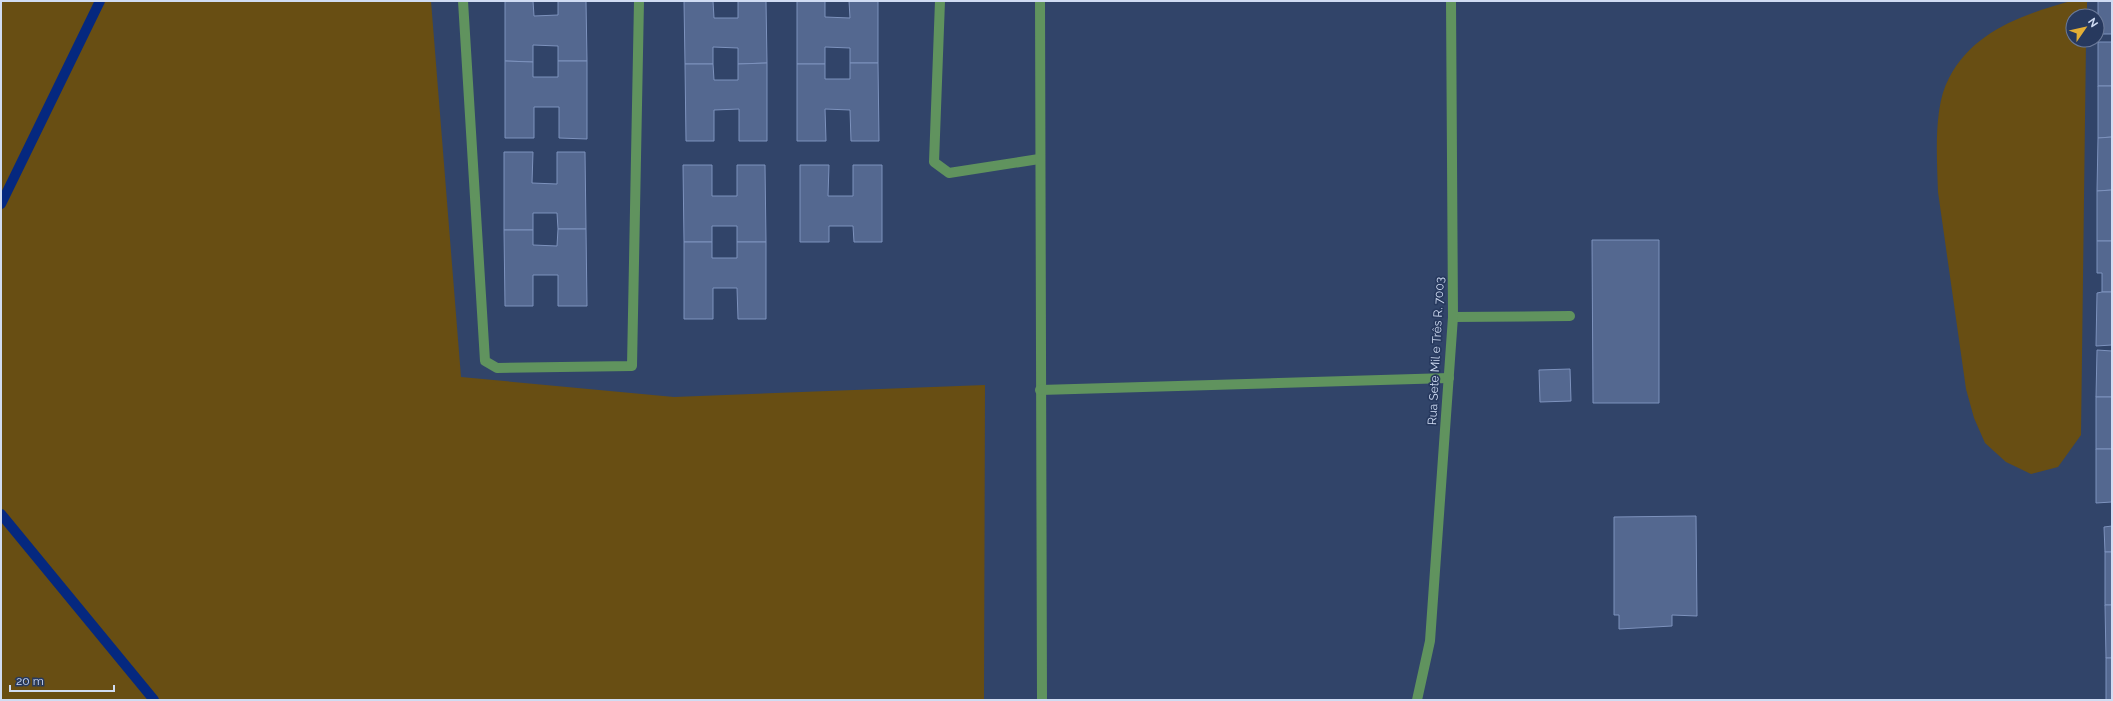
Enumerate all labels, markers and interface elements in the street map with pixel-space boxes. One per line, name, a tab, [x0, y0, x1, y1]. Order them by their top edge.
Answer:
north arrow	[2065, 8, 2105, 48]
text: N	[2085, 16, 2101, 30]
street label: Rua Sete Mil e Três R. 7003	[1425, 277, 1447, 425]
scale bar	[10, 667, 114, 693]
text: 20 m	[16, 674, 44, 688]

